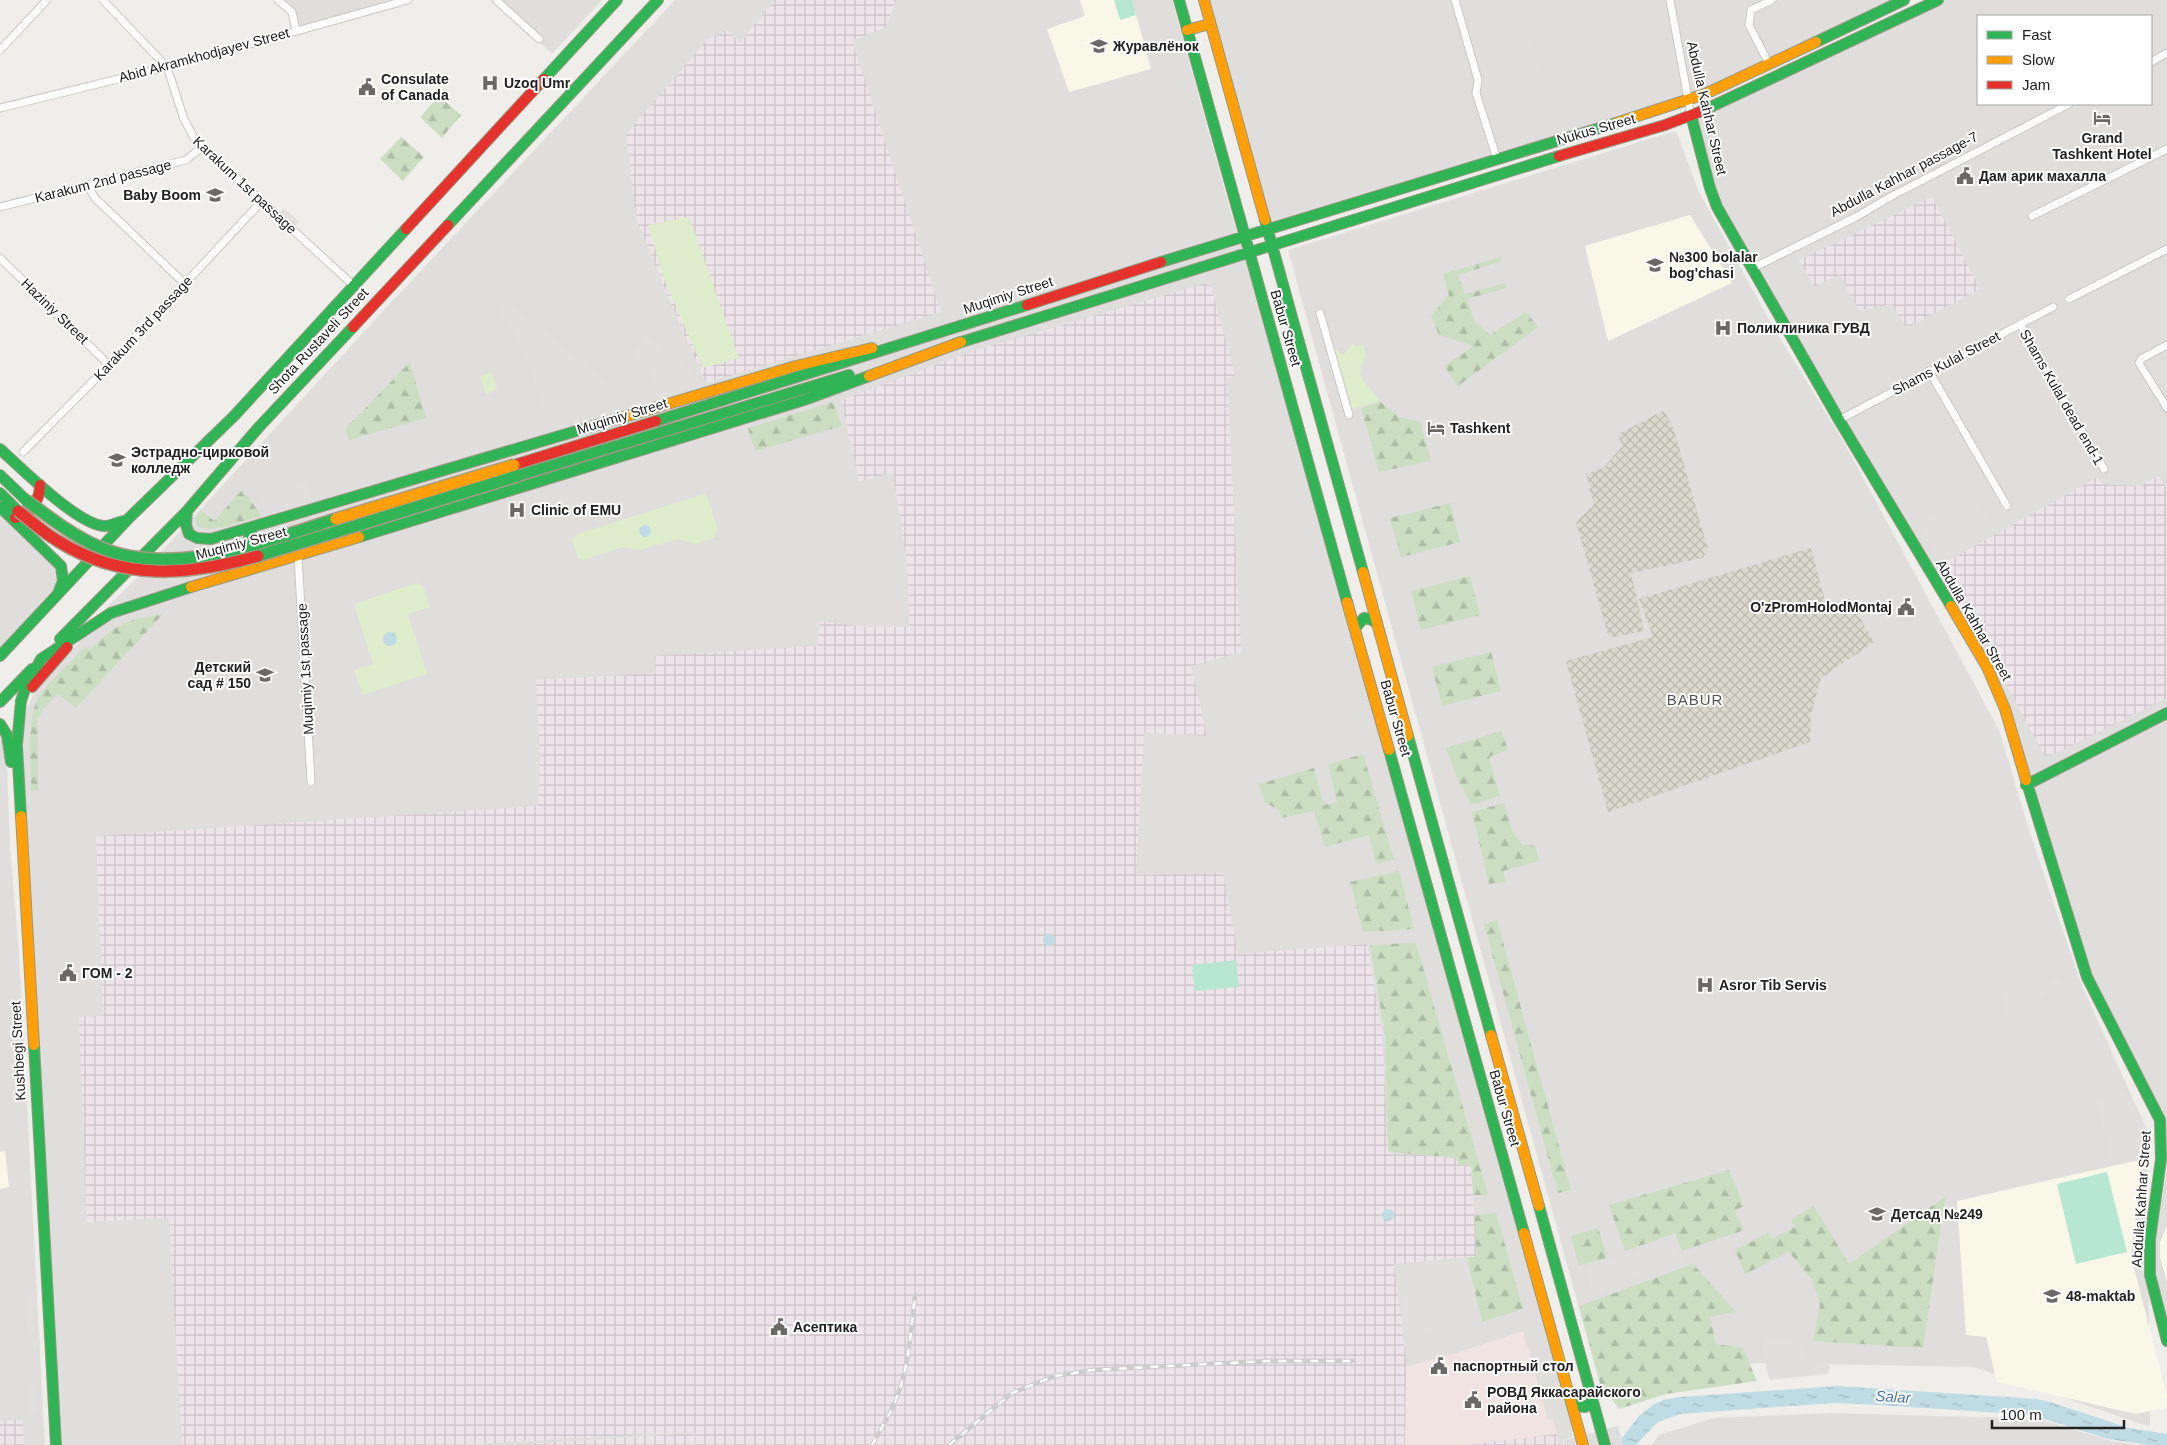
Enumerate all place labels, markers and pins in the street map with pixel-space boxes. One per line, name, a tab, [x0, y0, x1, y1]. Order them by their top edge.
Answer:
school or university icon: Журавлёнок	[1089, 36, 1109, 56]
place label: Журавлёнок	[1112, 38, 1200, 54]
place label: Consulate of Canada	[381, 71, 449, 103]
hospital icon: Uzoq Umr	[480, 73, 500, 93]
place label: Uzoq Umr	[504, 75, 571, 91]
public building icon: Consulate of Canada	[357, 77, 377, 97]
hotel icon: Grand Tashkent Hotel	[2092, 108, 2112, 128]
place label: Grand Tashkent Hotel	[2052, 130, 2152, 162]
public building icon: Дам арик махалла	[1955, 166, 1975, 186]
place label: Дам арик махалла	[1979, 168, 2106, 184]
school or university icon: Baby Boom	[205, 185, 225, 205]
place label: Baby Boom	[123, 187, 201, 203]
place label: №300 bolalar bog'chasi	[1669, 249, 1758, 281]
school or university icon: №300 bolalar bog'chasi	[1645, 255, 1665, 275]
hospital icon: Поликлиника ГУВД	[1713, 318, 1733, 338]
place label: Поликлиника ГУВД	[1737, 320, 1870, 336]
hotel icon: Tashkent	[1426, 418, 1446, 438]
place label: Tashkent	[1450, 420, 1511, 436]
place label: Эстрадно-цирковой колледж	[131, 444, 269, 476]
school or university icon: Эстрадно-цирковой колледж	[107, 450, 127, 470]
hospital icon: Clinic of EMU	[507, 500, 527, 520]
place label: Clinic of EMU	[531, 502, 621, 518]
public building icon: O'zPromHolodMontaj	[1896, 597, 1916, 617]
place label: O'zPromHolodMontaj	[1750, 599, 1892, 615]
place label: Детский сад # 150	[187, 659, 251, 691]
school or university icon: Детский сад # 150	[255, 665, 275, 685]
public building icon: ГОМ - 2	[58, 963, 78, 983]
place label: ГОМ - 2	[82, 965, 133, 981]
hospital icon: Asror Tib Servis	[1695, 975, 1715, 995]
place label: Asror Tib Servis	[1719, 977, 1827, 993]
school or university icon: Детсад №249	[1867, 1204, 1887, 1224]
place label: Детсад №249	[1891, 1206, 1983, 1222]
school or university icon: 48-maktab	[2042, 1286, 2062, 1306]
place label: 48-maktab	[2066, 1288, 2135, 1304]
public building icon: Асептика	[769, 1317, 789, 1337]
place label: Асептика	[793, 1319, 857, 1335]
public building icon: паспортный стол	[1429, 1356, 1449, 1376]
place label: паспортный стол	[1453, 1358, 1574, 1374]
place label: РОВД Яккасарайского района	[1487, 1384, 1641, 1416]
public building icon: РОВД Яккасарайского района	[1463, 1390, 1483, 1410]

